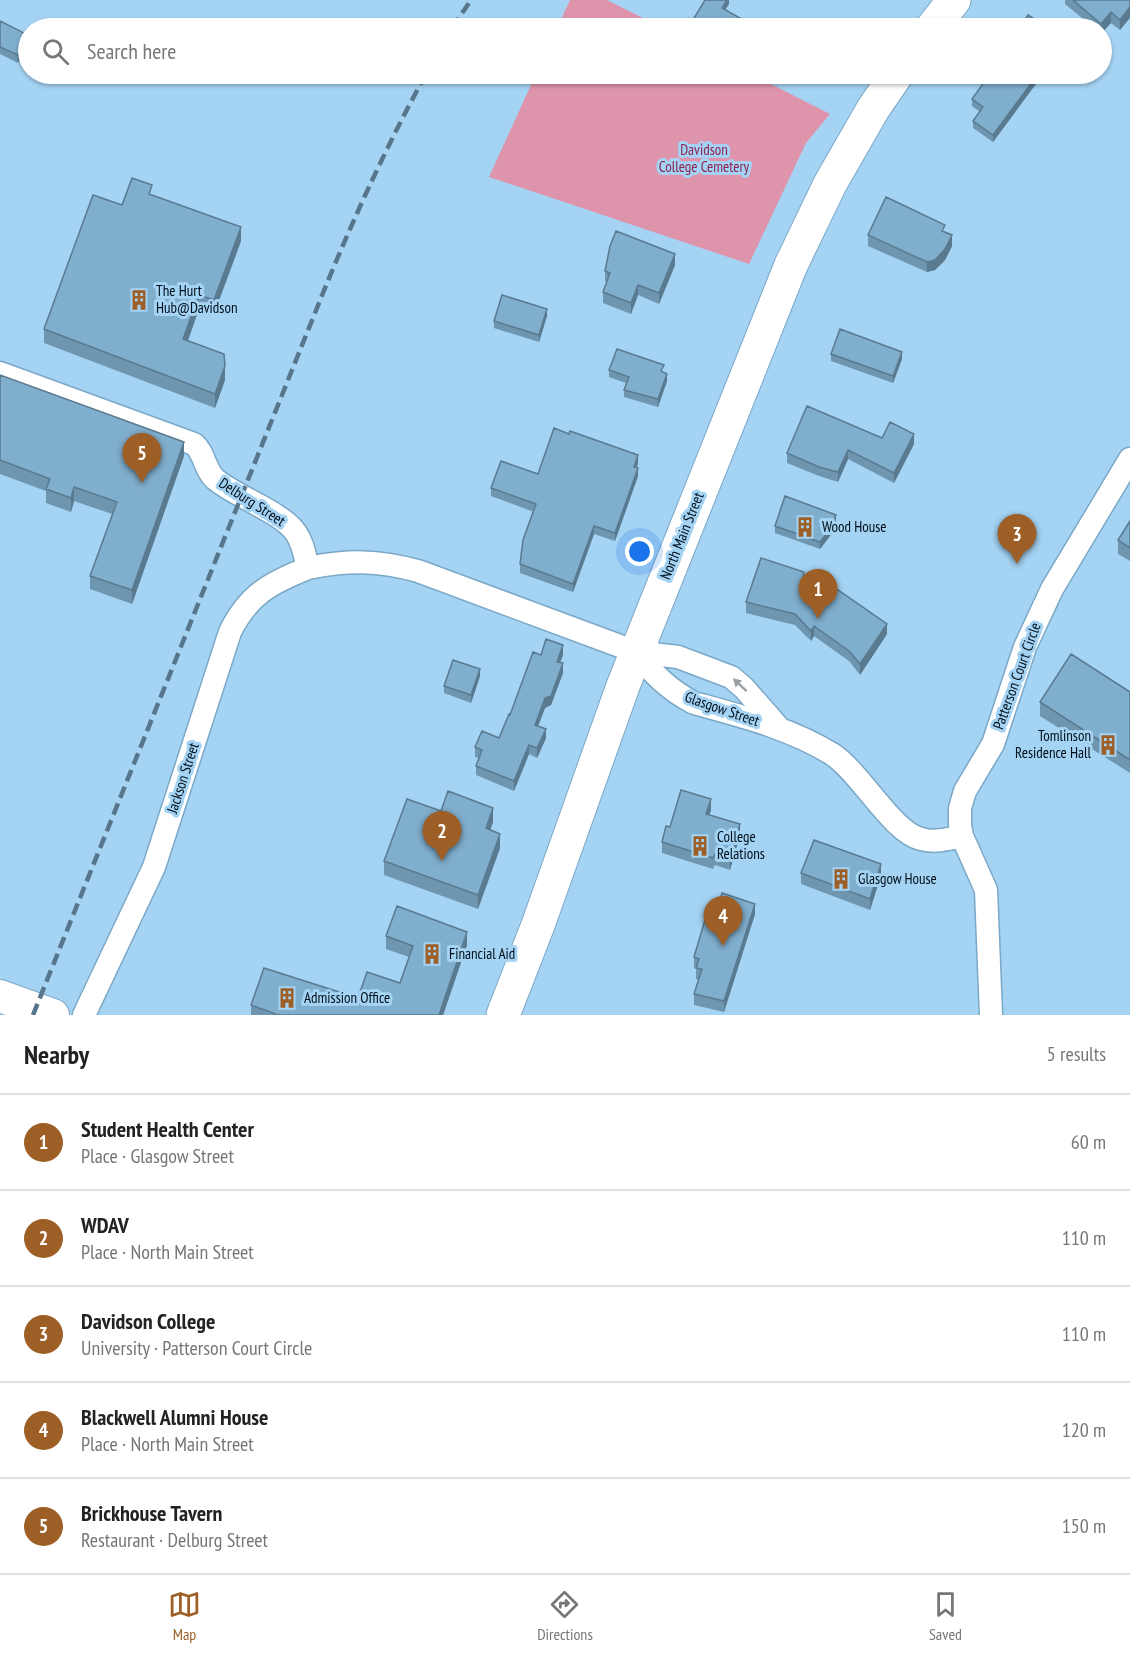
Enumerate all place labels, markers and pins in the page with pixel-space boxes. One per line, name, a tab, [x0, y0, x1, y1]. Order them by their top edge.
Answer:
place label: The Hurt Hub@Davidson	[156, 281, 238, 317]
building icon: The Hurt Hub@Davidson	[127, 288, 151, 312]
pin: 5	[122, 434, 162, 483]
pin: 3	[998, 514, 1036, 564]
building icon: Wood House	[793, 515, 817, 539]
place label: Wood House	[822, 517, 886, 536]
pin: 1	[798, 570, 838, 619]
place label: Tomlinson Residence Hall	[1015, 726, 1091, 762]
building icon: Tomlinson Residence Hall	[1096, 733, 1120, 757]
pin: 2	[422, 812, 462, 861]
place label: College Relations	[717, 827, 765, 863]
building icon: College Relations	[688, 834, 712, 858]
building icon: Glasgow House	[829, 867, 853, 891]
place label: Glasgow House	[858, 869, 937, 888]
pin: 4	[704, 896, 742, 946]
building icon: Financial Aid	[420, 942, 444, 966]
place label: Financial Aid	[449, 944, 515, 963]
building icon: Admission Office	[275, 986, 299, 1010]
place label: Admission Office	[304, 988, 390, 1007]

